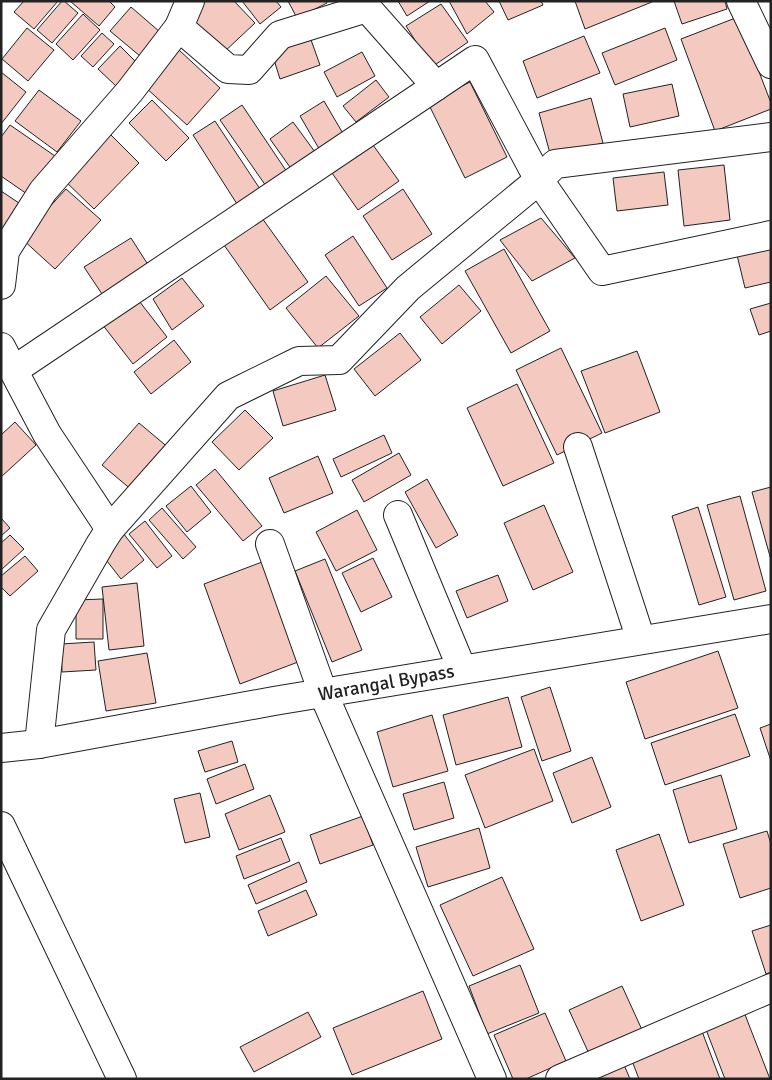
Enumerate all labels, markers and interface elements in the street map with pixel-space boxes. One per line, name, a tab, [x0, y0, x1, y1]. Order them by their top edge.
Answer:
street label: Warangal Bypass	[316, 659, 456, 707]

